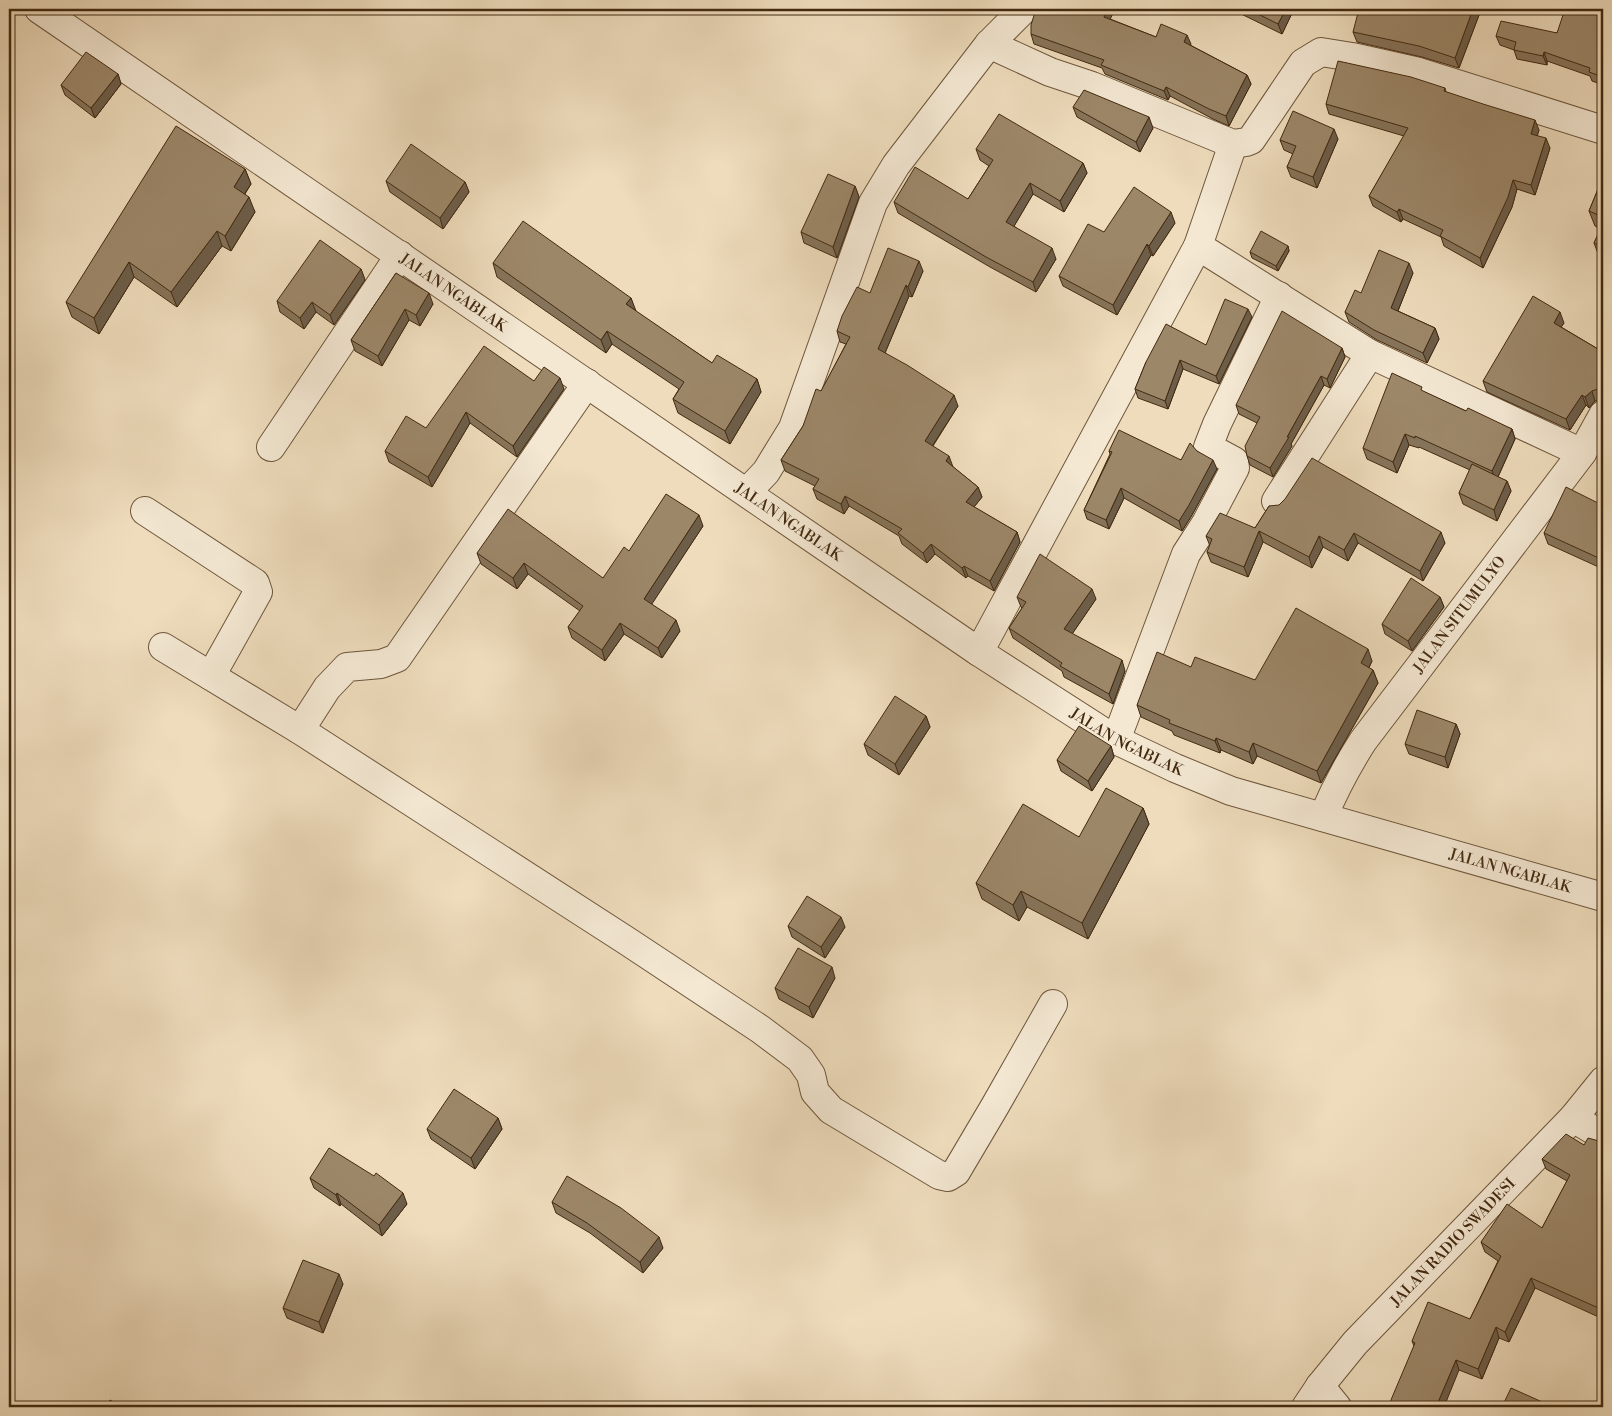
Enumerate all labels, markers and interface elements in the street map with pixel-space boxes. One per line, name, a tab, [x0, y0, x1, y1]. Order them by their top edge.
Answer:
street label: JALAN NGABLAK	[395, 249, 511, 337]
street label: JALAN NGABLAK	[730, 478, 846, 566]
street label: JALAN SITUMULYO	[1409, 552, 1510, 678]
street label: JALAN NGABLAK	[1066, 703, 1187, 781]
street label: JALAN NGABLAK	[1446, 844, 1574, 898]
street label: JALAN RADIO SWADESI	[1386, 1174, 1520, 1312]

